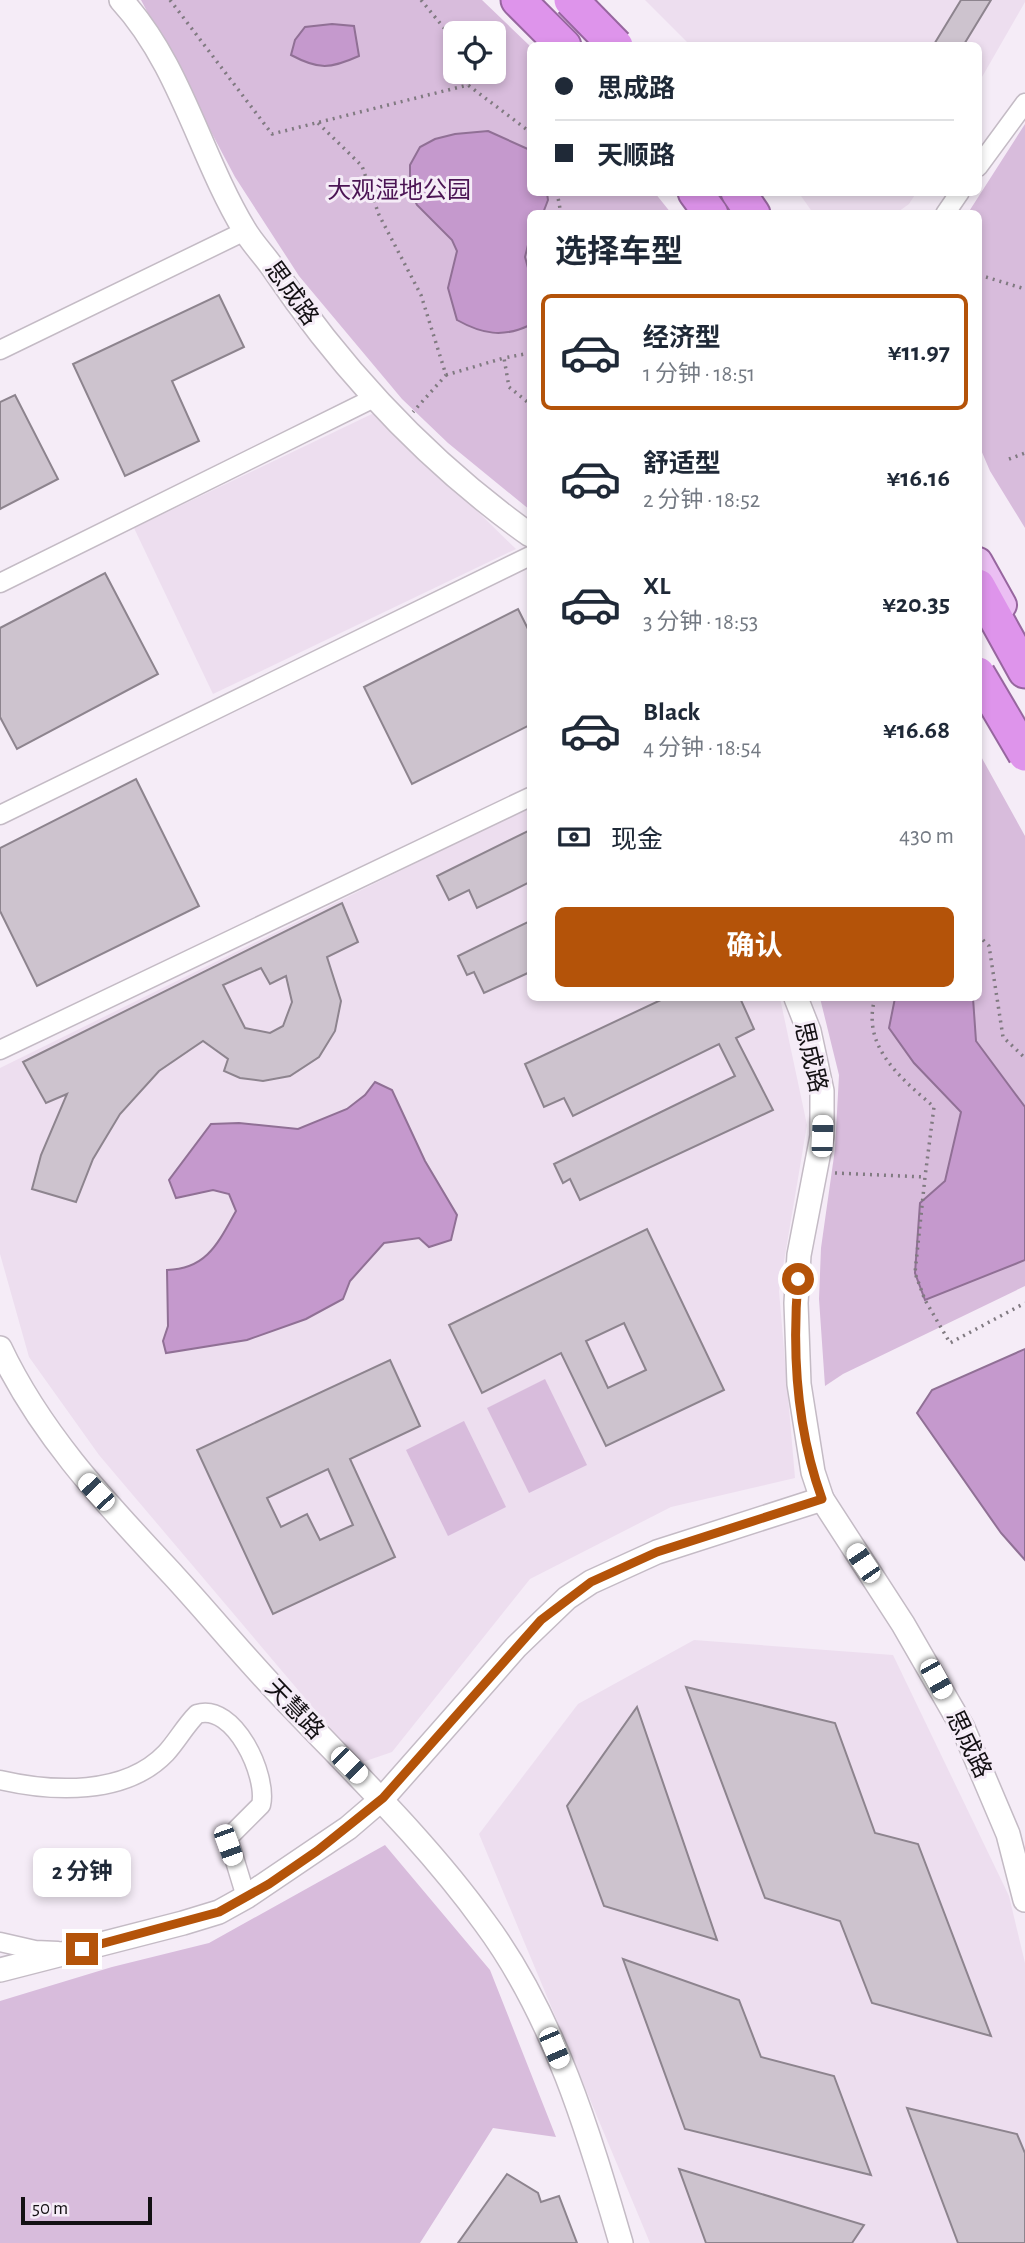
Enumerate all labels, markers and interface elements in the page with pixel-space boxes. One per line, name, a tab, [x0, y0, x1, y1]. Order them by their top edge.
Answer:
map controls	[443, 21, 506, 84]
button: locate	[443, 21, 506, 84]
text: 思成路	[597, 76, 675, 102]
text: 天顺路	[597, 143, 675, 169]
park label: 大观湿地公园	[327, 177, 471, 203]
text: 选择车型	[555, 236, 683, 268]
street label: 思成路	[260, 256, 324, 330]
icon: car	[559, 321, 622, 384]
text: 经济型	[643, 325, 721, 351]
text: ¥11.97	[888, 339, 950, 365]
text: 1 分钟 · 18:51	[643, 363, 755, 386]
icon: car	[559, 447, 622, 510]
text: 舒适型	[643, 451, 721, 477]
text: ¥16.16	[887, 465, 950, 491]
text: 2 分钟 · 18:52	[643, 489, 760, 512]
icon: car	[559, 573, 622, 636]
text: XL	[643, 573, 670, 599]
text: ¥20.35	[882, 591, 950, 617]
text: 3 分钟 · 18:53	[643, 611, 758, 634]
icon: car	[559, 699, 622, 762]
text: Black	[643, 699, 700, 725]
text: ¥16.68	[883, 717, 950, 743]
text: 4 分钟 · 18:54	[643, 737, 761, 760]
icon: cash	[555, 818, 593, 856]
text: 430 m	[899, 825, 954, 848]
text: 现金	[611, 827, 663, 853]
button: 确认	[555, 907, 954, 987]
street label: 思成路	[790, 1019, 832, 1095]
car	[811, 1115, 834, 1157]
route start	[782, 1263, 814, 1295]
car	[74, 1469, 119, 1515]
car	[843, 1540, 884, 1586]
car	[917, 1656, 956, 1702]
street label: 天慧路	[261, 1674, 329, 1744]
street label: 思成路	[942, 1706, 996, 1782]
car	[327, 1743, 372, 1787]
car	[211, 1822, 246, 1868]
callout: 2 分钟	[33, 1848, 131, 1896]
text: 2 分钟	[52, 1861, 112, 1884]
route end	[66, 1933, 98, 1965]
car	[537, 2025, 572, 2071]
scale bar	[21, 2194, 152, 2226]
text: 50 m	[32, 2199, 68, 2218]

